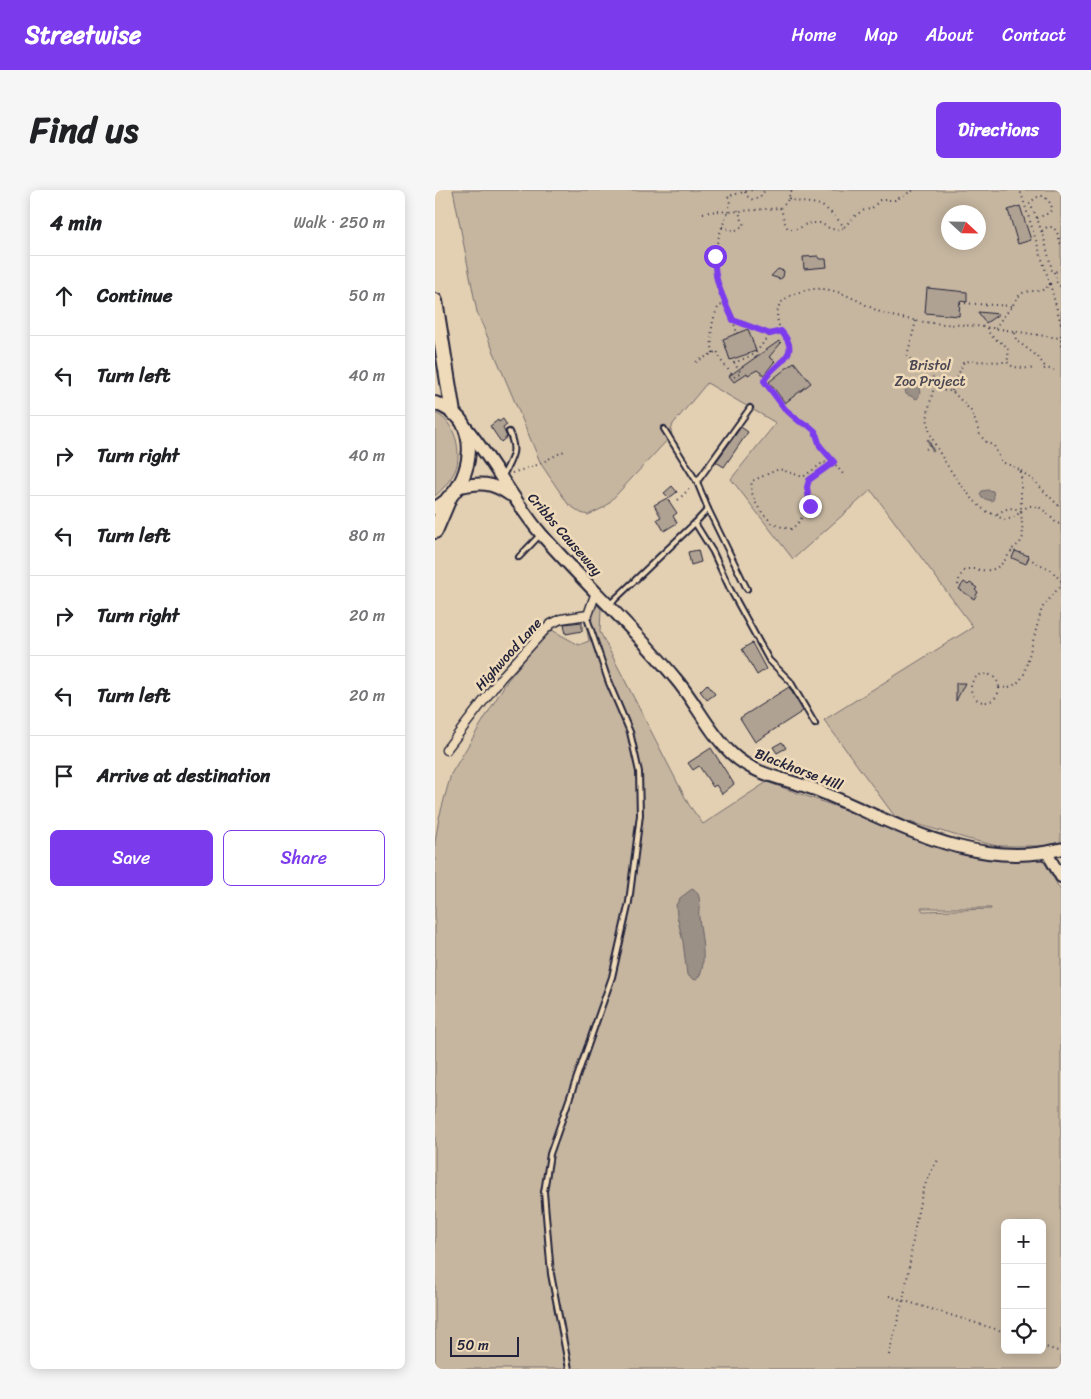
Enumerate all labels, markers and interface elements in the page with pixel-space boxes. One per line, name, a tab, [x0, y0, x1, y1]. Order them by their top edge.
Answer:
text: Streetwise	[25, 14, 141, 56]
text: Home	[792, 19, 837, 51]
text: Map	[865, 19, 898, 51]
text: About	[926, 19, 974, 51]
text: Contact	[1002, 19, 1066, 51]
text: Find us	[30, 99, 138, 161]
button: Directions	[936, 102, 1061, 158]
text: 4 min	[50, 204, 102, 242]
north arrow	[941, 205, 986, 250]
text: Walk · 250 m	[293, 208, 385, 237]
route start	[704, 245, 727, 268]
text: Continue	[97, 279, 173, 312]
text: 50 m	[349, 281, 385, 310]
icon: ahead	[50, 282, 78, 310]
park label: Bristol Zoo Project	[894, 353, 966, 394]
text: Turn left	[97, 359, 170, 392]
text: 40 m	[348, 361, 385, 390]
icon: left	[50, 362, 78, 390]
text: Turn right	[97, 439, 179, 472]
text: 40 m	[348, 441, 385, 470]
icon: right	[50, 442, 78, 470]
street label: Cribbs Causeway	[521, 487, 609, 582]
route end	[799, 495, 822, 518]
text: Turn left	[97, 519, 170, 552]
text: 80 m	[349, 521, 385, 550]
icon: left	[50, 522, 78, 550]
text: Turn right	[97, 599, 179, 632]
text: 20 m	[349, 601, 385, 630]
icon: right	[50, 602, 78, 630]
street label: Highwood Lane	[469, 612, 548, 697]
text: Turn left	[97, 679, 170, 712]
text: 20 m	[349, 681, 385, 710]
icon: left	[50, 682, 78, 710]
street label: Blackhorse Hill	[751, 741, 847, 798]
text: Arrive at destination	[97, 759, 270, 792]
icon: arrive	[50, 762, 78, 790]
button: Save	[50, 830, 213, 886]
button: Share	[223, 830, 385, 886]
map controls	[1001, 1219, 1046, 1354]
button: +	[1001, 1219, 1046, 1264]
button: −	[1001, 1264, 1046, 1309]
button: locate	[1001, 1309, 1046, 1354]
text: 50 m	[457, 1333, 489, 1358]
scale bar	[450, 1334, 519, 1357]

